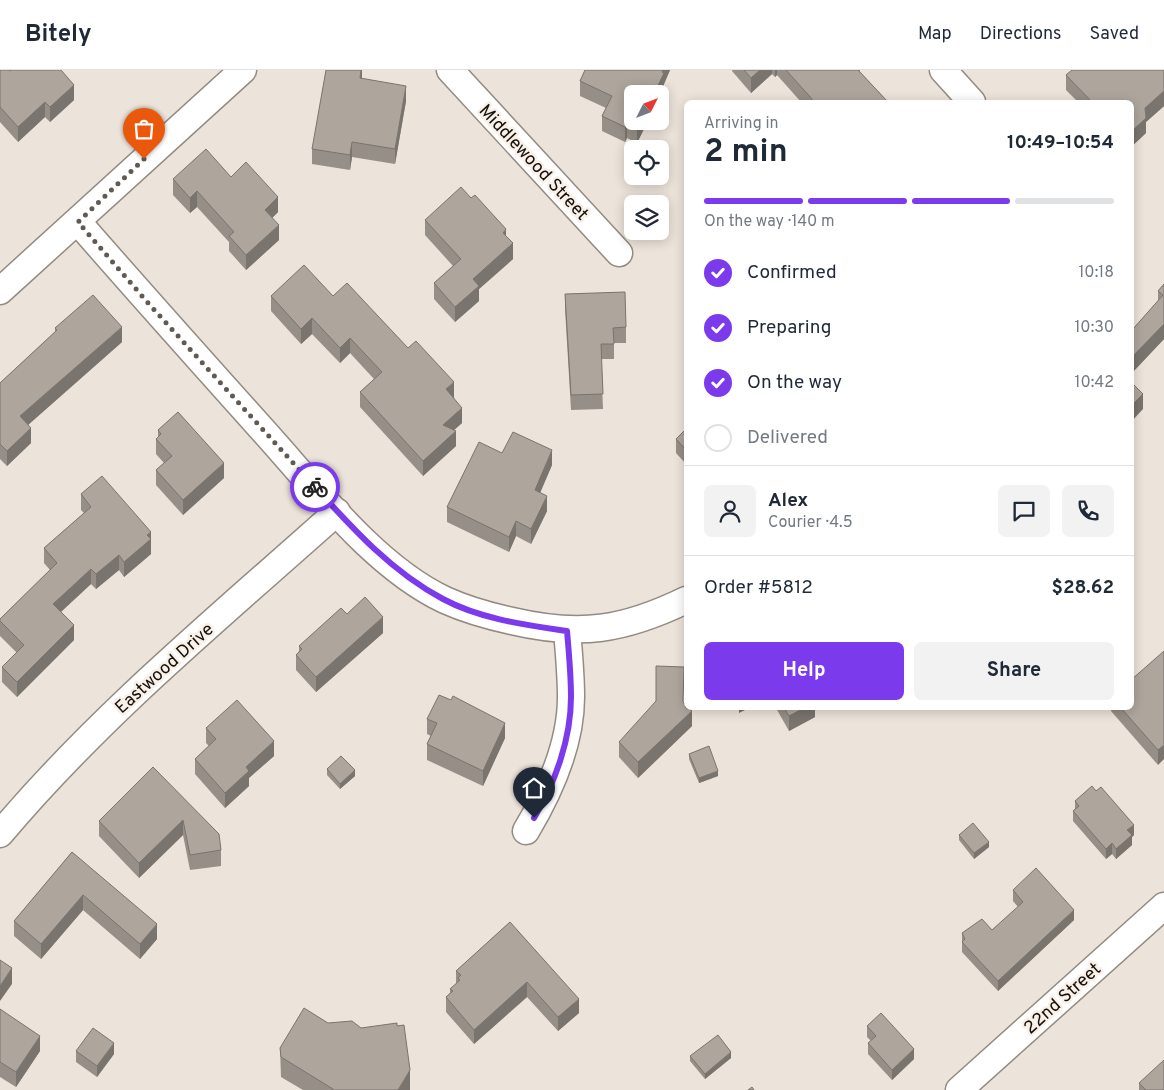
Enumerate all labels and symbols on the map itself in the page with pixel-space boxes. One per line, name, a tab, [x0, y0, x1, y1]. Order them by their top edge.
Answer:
north arrow	[624, 85, 669, 130]
street label: Middlewood Street	[473, 100, 593, 226]
pin	[123, 108, 165, 159]
courier	[290, 462, 340, 512]
street label: Eastwood Drive	[111, 619, 219, 720]
pin	[513, 767, 555, 818]
street label: 22nd Street	[1020, 958, 1106, 1040]

